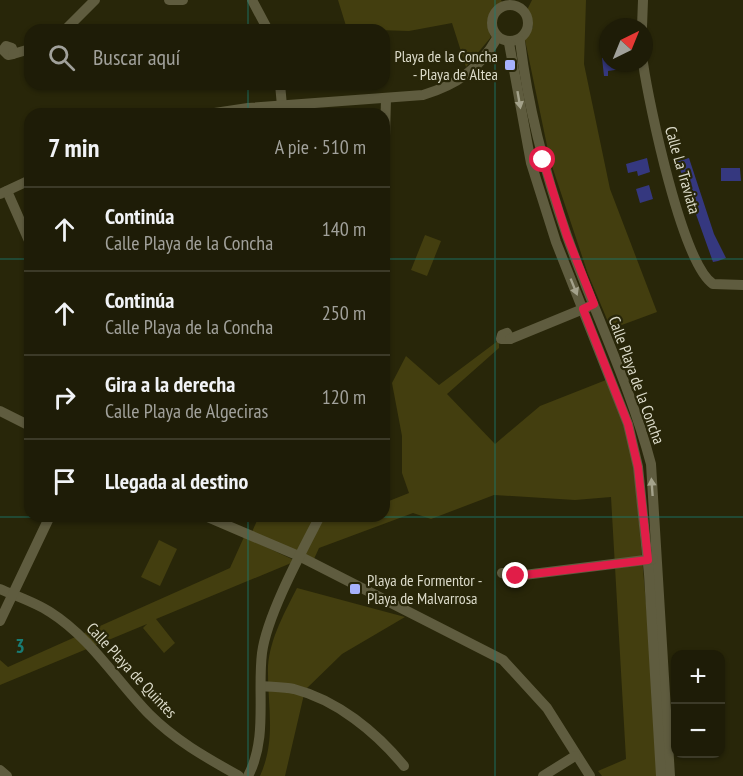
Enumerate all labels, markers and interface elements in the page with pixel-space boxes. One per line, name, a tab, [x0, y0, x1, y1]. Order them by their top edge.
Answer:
north arrow	[599, 18, 653, 72]
search box	[24, 24, 390, 90]
icon: search	[45, 41, 78, 74]
text: Buscar aquí	[93, 43, 180, 71]
place label: Playa de la Concha - Playa de Altea	[394, 46, 498, 84]
marker: Playa de la Concha - Playa de Altea	[503, 58, 517, 72]
one-way arrow	[515, 91, 524, 110]
street label: Calle La Traviata	[661, 124, 705, 216]
text: 7 min	[48, 131, 99, 164]
text: A pie · 510 m	[275, 134, 366, 160]
route start	[529, 146, 555, 172]
text: Continúa	[105, 202, 174, 230]
icon: ahead	[48, 213, 81, 246]
text: 140 m	[322, 216, 366, 242]
text: Calle Playa de la Concha	[105, 230, 273, 256]
one-way arrow	[570, 278, 579, 296]
text: Continúa	[105, 286, 174, 314]
icon: ahead	[48, 297, 81, 330]
text: 250 m	[322, 300, 366, 326]
street label: Calle Playa de la Concha	[605, 313, 669, 447]
text: Calle Playa de la Concha	[105, 314, 273, 340]
text: Gira a la derecha	[105, 370, 235, 398]
icon: right	[48, 381, 81, 414]
text: 120 m	[322, 384, 366, 410]
text: Calle Playa de Algeciras	[105, 398, 268, 424]
icon: arrive	[48, 465, 81, 498]
text: Llegada al destino	[105, 467, 248, 495]
one-way arrow	[648, 478, 657, 497]
route end	[502, 562, 528, 588]
place label: Playa de Formentor - Playa de Malvarrosa	[367, 570, 482, 608]
marker: Playa de Formentor - Playa de Malvarrosa	[348, 582, 362, 596]
street label: Calle Playa de Quintes	[83, 618, 181, 722]
text: 3	[15, 633, 25, 659]
map controls	[671, 650, 725, 758]
button: +	[671, 650, 725, 704]
button: −	[671, 704, 725, 758]

